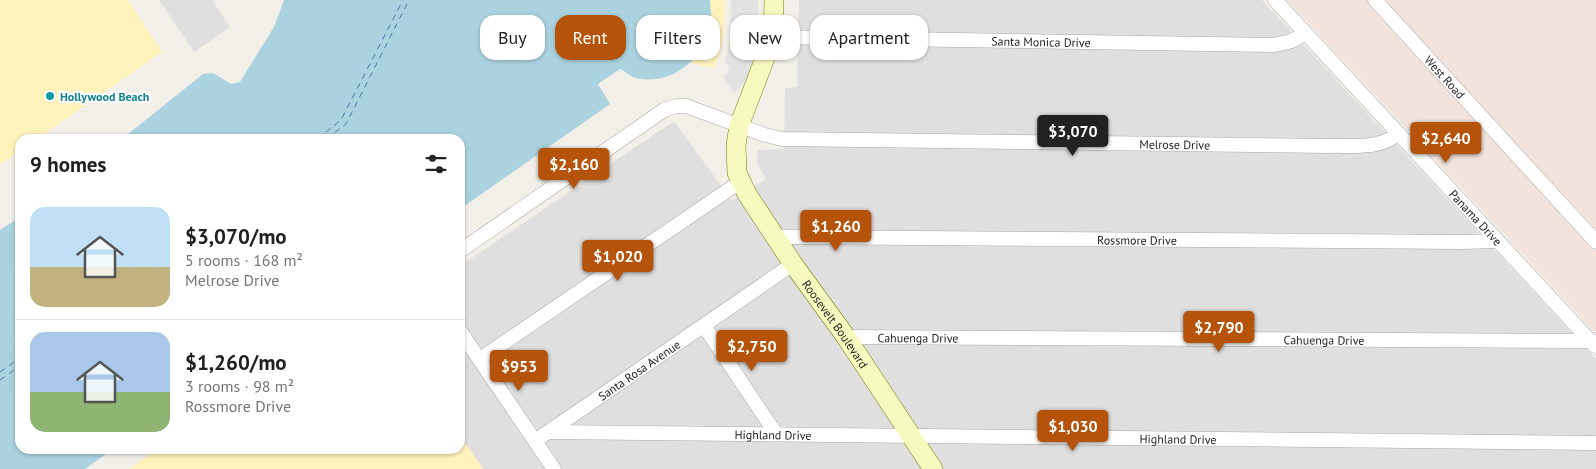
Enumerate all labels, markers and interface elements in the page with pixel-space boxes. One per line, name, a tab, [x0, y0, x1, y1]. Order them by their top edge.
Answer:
chip: Buy	[480, 15, 545, 60]
chip: Rent	[555, 15, 626, 60]
chip: Filters	[636, 15, 720, 60]
chip: New	[730, 15, 800, 60]
chip: Apartment	[810, 15, 928, 60]
street label: Santa Monica Drive	[991, 33, 1091, 50]
street label: West Road	[1422, 52, 1469, 102]
place label: Hollywood Beach	[60, 89, 149, 104]
marker: Hollywood Beach	[44, 90, 56, 102]
pin: $3,070	[1032, 114, 1114, 157]
text: $3,070	[1048, 121, 1098, 141]
pin: $2,640	[1405, 121, 1487, 164]
text: $2,640	[1421, 128, 1471, 148]
street label: Melrose Drive	[1139, 136, 1210, 152]
pin: $2,160	[533, 148, 615, 190]
icon: filters	[422, 150, 450, 178]
text: 9 homes	[30, 151, 106, 178]
text: $2,160	[549, 154, 599, 174]
street label: Panama Drive	[1446, 186, 1505, 248]
pin: $1,260	[795, 210, 877, 252]
text: $1,260	[811, 216, 861, 236]
text: $3,070/mo	[185, 223, 287, 250]
icon: home	[70, 227, 130, 287]
street label: Rossmore Drive	[1097, 232, 1177, 247]
pin: $1,020	[577, 240, 659, 282]
text: $1,020	[593, 246, 643, 266]
text: 5 rooms · 168 m²	[185, 250, 303, 270]
text: Melrose Drive	[185, 270, 279, 290]
street label: Roosevelt Boulevard	[799, 277, 872, 371]
pin: $2,790	[1178, 310, 1260, 353]
text: $2,790	[1194, 317, 1244, 337]
pin: $2,750	[711, 330, 793, 372]
street label: Cahuenga Drive	[878, 330, 958, 345]
street label: Cahuenga Drive	[1284, 332, 1364, 347]
street label: Santa Rosa Avenue	[595, 336, 683, 403]
text: $2,750	[727, 336, 777, 356]
text: $1,260/mo	[185, 349, 287, 376]
pin: $953	[489, 350, 549, 392]
icon: home	[70, 352, 130, 412]
text: $953	[501, 356, 537, 376]
text: 3 rooms · 98 m²	[185, 376, 294, 396]
text: Rossmore Drive	[185, 396, 291, 416]
pin: $1,030	[1032, 410, 1114, 452]
text: $1,030	[1048, 416, 1098, 436]
street label: Highland Drive	[734, 426, 812, 442]
street label: Highland Drive	[1139, 431, 1217, 447]

